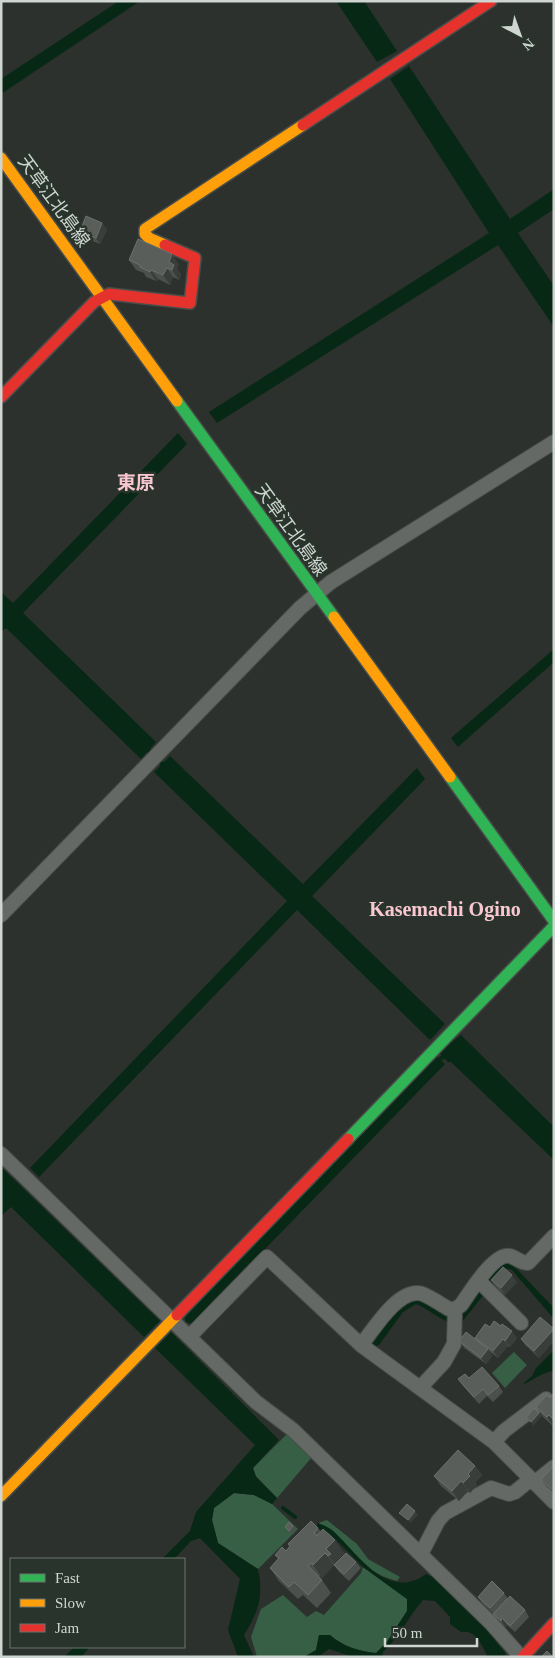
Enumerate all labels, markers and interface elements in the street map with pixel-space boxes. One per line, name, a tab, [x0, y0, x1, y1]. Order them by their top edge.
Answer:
north arrow	[495, 10, 545, 60]
text: N	[519, 35, 537, 53]
street label: 天草江北島線	[14, 151, 94, 251]
district label: 東原	[117, 472, 155, 493]
street label: 天草江北島線	[251, 480, 331, 580]
district label: Kasemachi Ogino	[369, 898, 521, 921]
legend	[10, 1558, 185, 1648]
text: Fast	[55, 1570, 81, 1586]
text: Slow	[55, 1595, 86, 1611]
scale bar	[385, 1616, 478, 1648]
text: Jam	[55, 1620, 79, 1636]
text: 50 m	[392, 1625, 423, 1641]

